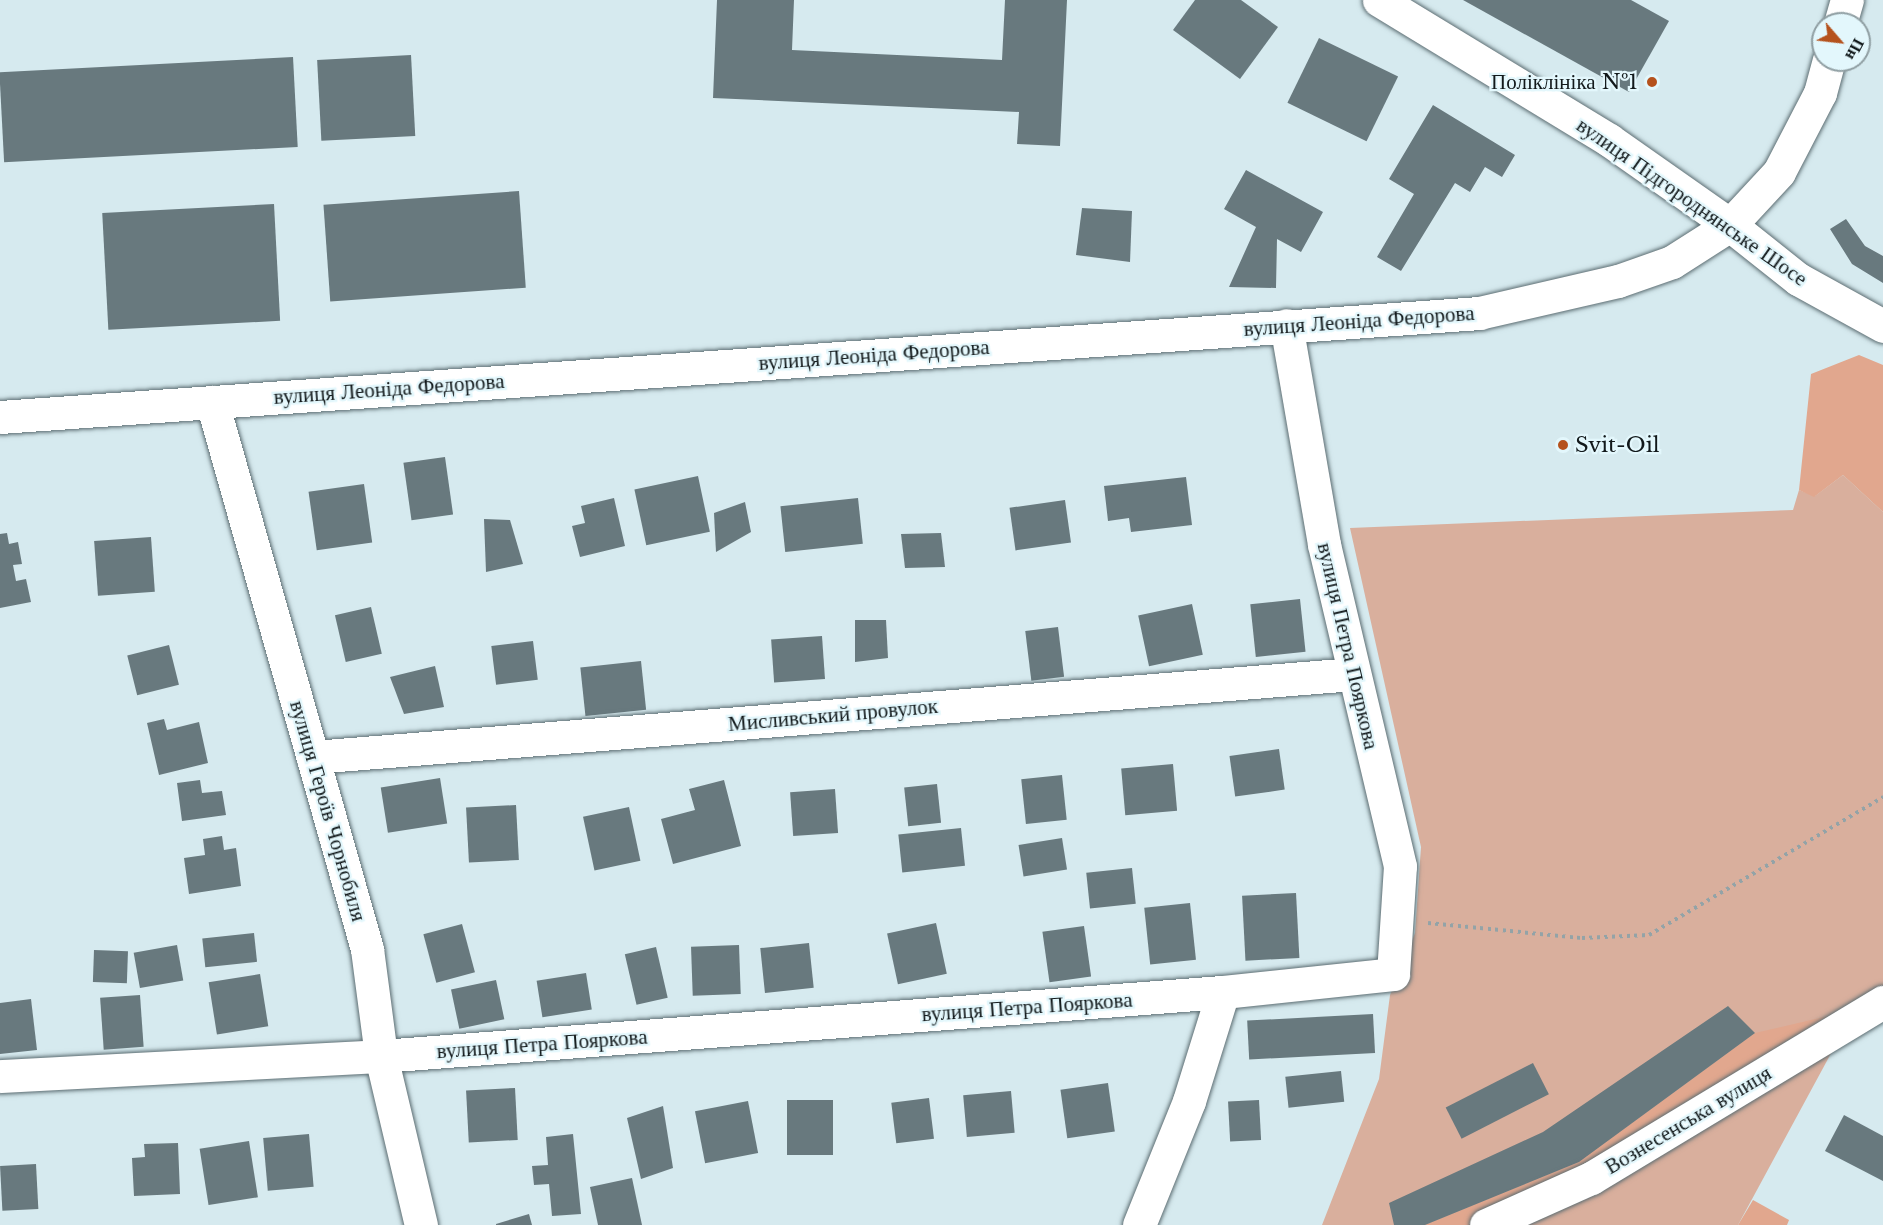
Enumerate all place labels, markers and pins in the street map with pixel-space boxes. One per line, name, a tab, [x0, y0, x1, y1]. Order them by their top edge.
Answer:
place label: Поліклініка №1	[1491, 69, 1638, 95]
marker: Поліклініка №1	[1643, 73, 1661, 91]
place label: Svit-Oil	[1575, 432, 1660, 458]
marker: Svit-Oil	[1556, 438, 1570, 452]

